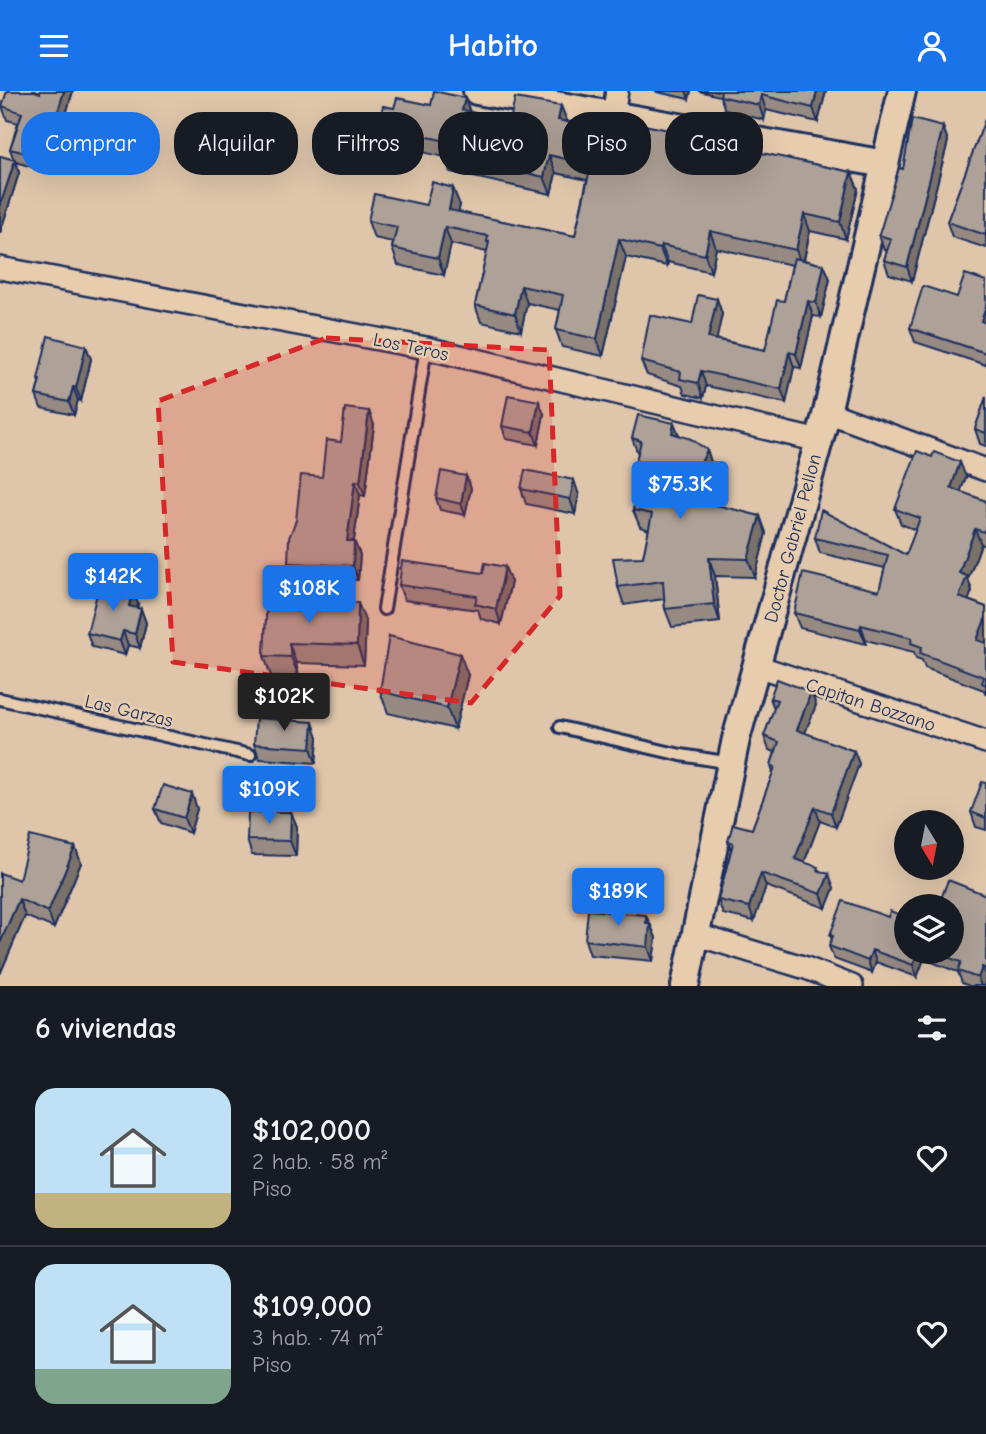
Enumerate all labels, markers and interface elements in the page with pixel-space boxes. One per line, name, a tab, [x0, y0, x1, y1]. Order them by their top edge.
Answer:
icon: menu	[35, 27, 73, 65]
text: Habito	[448, 27, 538, 64]
icon: person	[913, 27, 951, 65]
chip: Comprar	[21, 112, 160, 175]
chip: Alquilar	[174, 112, 298, 175]
chip: Filtros	[312, 112, 424, 175]
chip: Nuevo	[438, 112, 548, 175]
chip: Piso	[562, 112, 651, 175]
chip: Casa	[665, 112, 763, 175]
street label: Los Teros	[371, 328, 450, 366]
street label: Doctor Gabriel Pellon	[760, 452, 826, 625]
pin: $75.3K	[623, 461, 737, 521]
text: $75.3K	[648, 470, 712, 497]
pin: $142K	[64, 553, 162, 613]
text: $142K	[84, 562, 142, 589]
pin: $108K	[260, 566, 358, 625]
text: $108K	[279, 574, 339, 601]
pin: $102K	[235, 673, 333, 733]
street label: Capitan Bozzano	[803, 674, 938, 736]
text: $102K	[254, 682, 314, 709]
street label: Las Garzas	[83, 690, 175, 732]
pin: $109K	[220, 767, 318, 826]
text: $109K	[238, 775, 300, 802]
north arrow	[894, 810, 964, 880]
map controls	[894, 810, 964, 964]
pin: $189K	[569, 869, 667, 928]
text: $189K	[588, 877, 648, 904]
button: layers	[894, 894, 964, 964]
icon: filters	[913, 1009, 951, 1047]
text: 6 viviendas	[35, 1011, 176, 1046]
text: $102,000	[252, 1113, 371, 1148]
icon: home	[91, 1116, 175, 1200]
icon: heart	[913, 1139, 951, 1177]
text: 2 hab. · 58 m²	[252, 1148, 387, 1175]
text: Piso	[252, 1175, 292, 1202]
text: $109,000	[252, 1289, 372, 1324]
icon: home	[91, 1292, 175, 1376]
icon: heart	[913, 1315, 951, 1353]
text: 3 hab. · 74 m²	[252, 1324, 383, 1351]
text: Piso	[252, 1351, 292, 1378]

